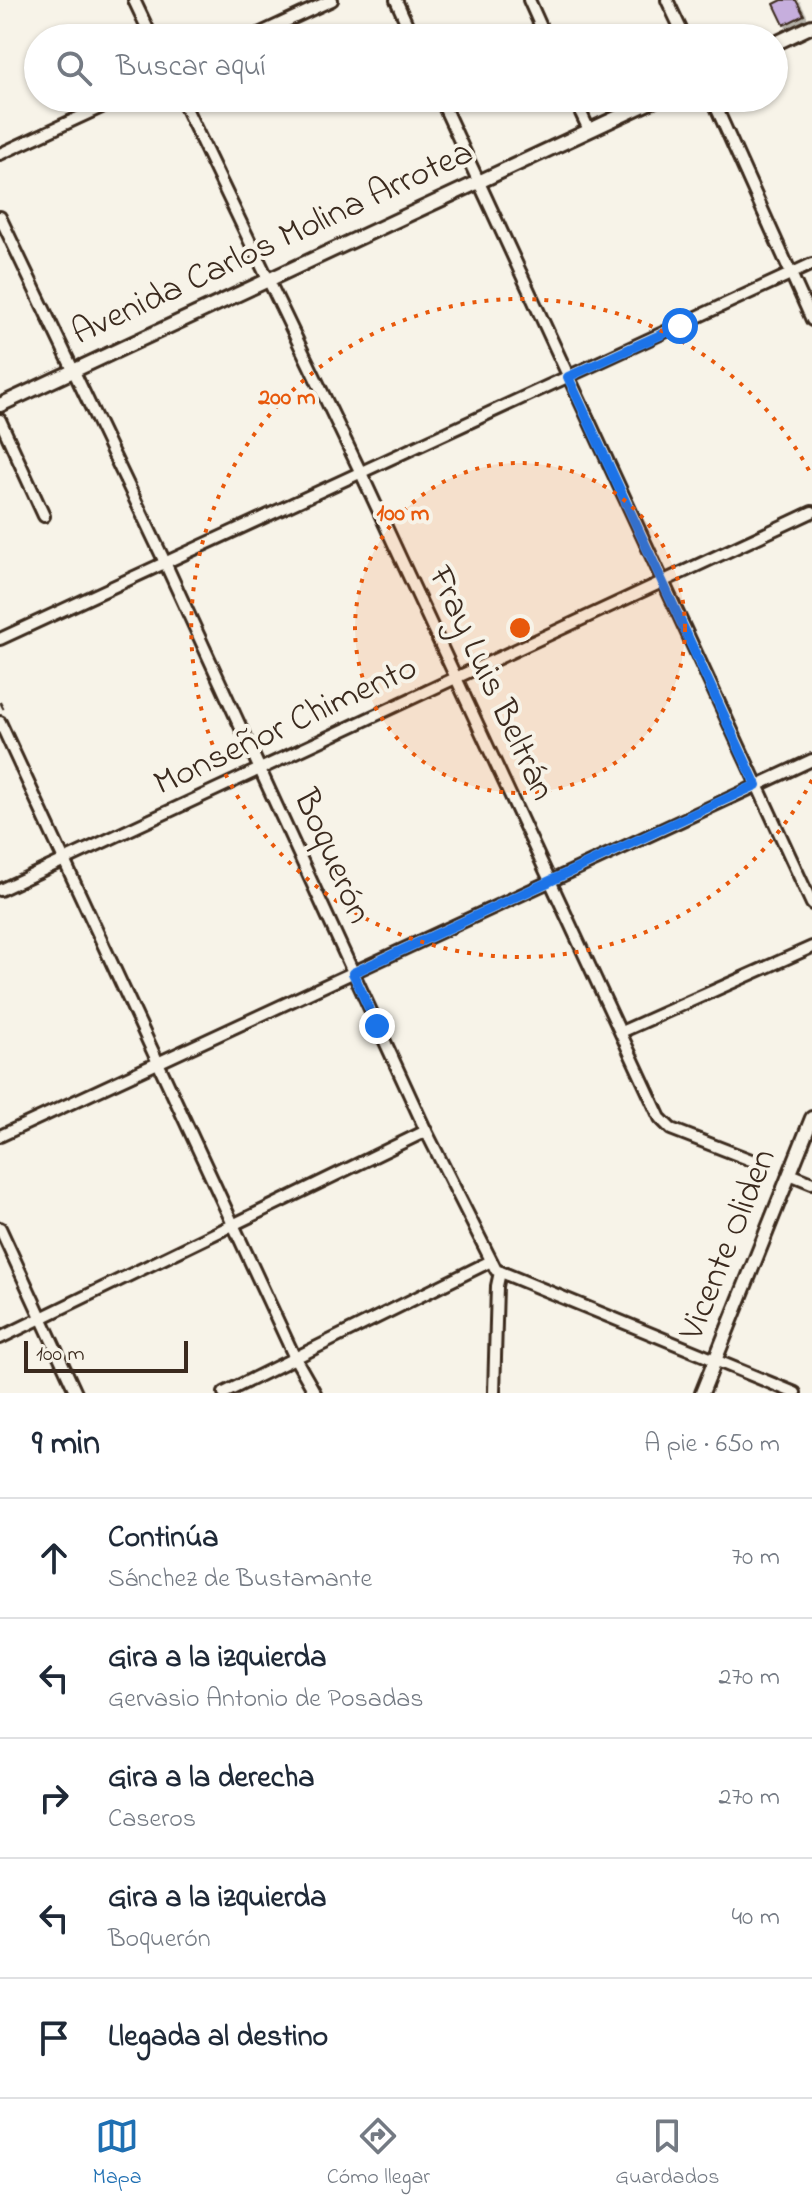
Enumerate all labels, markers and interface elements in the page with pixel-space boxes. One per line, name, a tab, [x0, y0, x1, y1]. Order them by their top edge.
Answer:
search box	[24, 24, 788, 112]
icon: search	[52, 46, 96, 90]
text: Buscar aquí	[116, 46, 266, 90]
street label: Avenida Carlos Molina Arrotea	[63, 127, 483, 361]
route start	[662, 308, 698, 344]
text: 200 m	[257, 381, 316, 416]
text: 100 m	[377, 497, 430, 532]
street label: Fray Luis Beltrán	[412, 557, 568, 810]
centre of rings	[506, 614, 534, 642]
street label: Monseñor Chimento	[145, 643, 427, 811]
street label: Boquerón	[277, 780, 384, 933]
route end	[359, 1008, 395, 1044]
street label: Vicente Oliden	[666, 1141, 792, 1350]
scale bar	[24, 1337, 188, 1373]
text: 100 m	[36, 1339, 85, 1371]
text: 9 min	[32, 1420, 100, 1470]
text: A pie · 650 m	[644, 1426, 780, 1464]
text: Continúa	[108, 1517, 218, 1561]
icon: ahead	[32, 1536, 76, 1580]
text: 70 m	[731, 1539, 780, 1577]
text: Sánchez de Bustamante	[108, 1561, 372, 1599]
text: Gira a la izquierda	[108, 1637, 326, 1681]
icon: left	[32, 1656, 76, 1700]
text: 270 m	[718, 1659, 780, 1697]
text: Gervasio Antonio de Posadas	[108, 1681, 424, 1719]
text: Gira a la derecha	[108, 1757, 314, 1801]
icon: right	[32, 1776, 76, 1820]
text: 270 m	[718, 1779, 780, 1817]
text: Caseros	[108, 1801, 196, 1839]
text: Gira a la izquierda	[108, 1877, 326, 1921]
icon: left	[32, 1896, 76, 1940]
text: 40 m	[731, 1899, 780, 1937]
text: Boquerón	[108, 1921, 211, 1959]
icon: arrive	[32, 2016, 76, 2060]
text: Llegada al destino	[108, 2016, 328, 2060]
tab: Mapa	[93, 2114, 142, 2194]
tab: Cómo llegar	[327, 2114, 430, 2194]
tab: Guardados	[615, 2114, 719, 2194]

